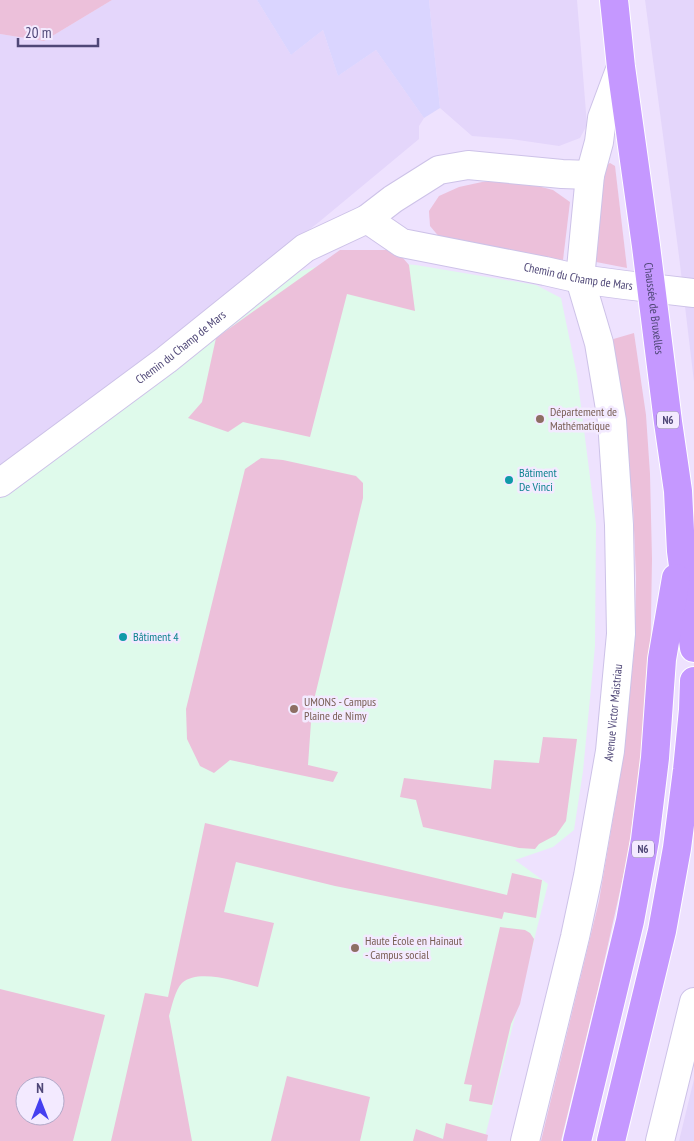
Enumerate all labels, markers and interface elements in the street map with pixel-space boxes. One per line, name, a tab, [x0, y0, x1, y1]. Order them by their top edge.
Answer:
scale bar	[18, 15, 98, 47]
text: 20 m	[25, 23, 51, 42]
street label: Chemin du Champ de Mars	[523, 259, 634, 293]
street label: Chaussée de Bruxelles	[641, 262, 667, 355]
street label: Chemin du Champ de Mars	[132, 307, 229, 387]
place label: Département de Mathématique	[550, 404, 617, 433]
road number: N6	[657, 412, 679, 428]
marker: Département de Mathématique	[534, 413, 546, 425]
place label: Bâtiment De Vinci	[519, 465, 557, 494]
marker: Bâtiment De Vinci	[503, 474, 515, 486]
place label: Bâtiment 4	[133, 629, 179, 644]
marker: Bâtiment 4	[117, 631, 129, 643]
street label: Avenue Victor Maistriau	[600, 663, 625, 762]
place label: UMONS - Campus Plaine de Nimy	[304, 694, 376, 723]
marker: UMONS - Campus Plaine de Nimy	[288, 703, 300, 715]
road number: N6	[632, 841, 654, 858]
place label: Haute École en Hainaut - Campus social	[365, 933, 463, 962]
marker: Haute École en Hainaut - Campus social	[349, 942, 361, 954]
north arrow	[15, 1076, 65, 1126]
text: N	[36, 1079, 44, 1097]

